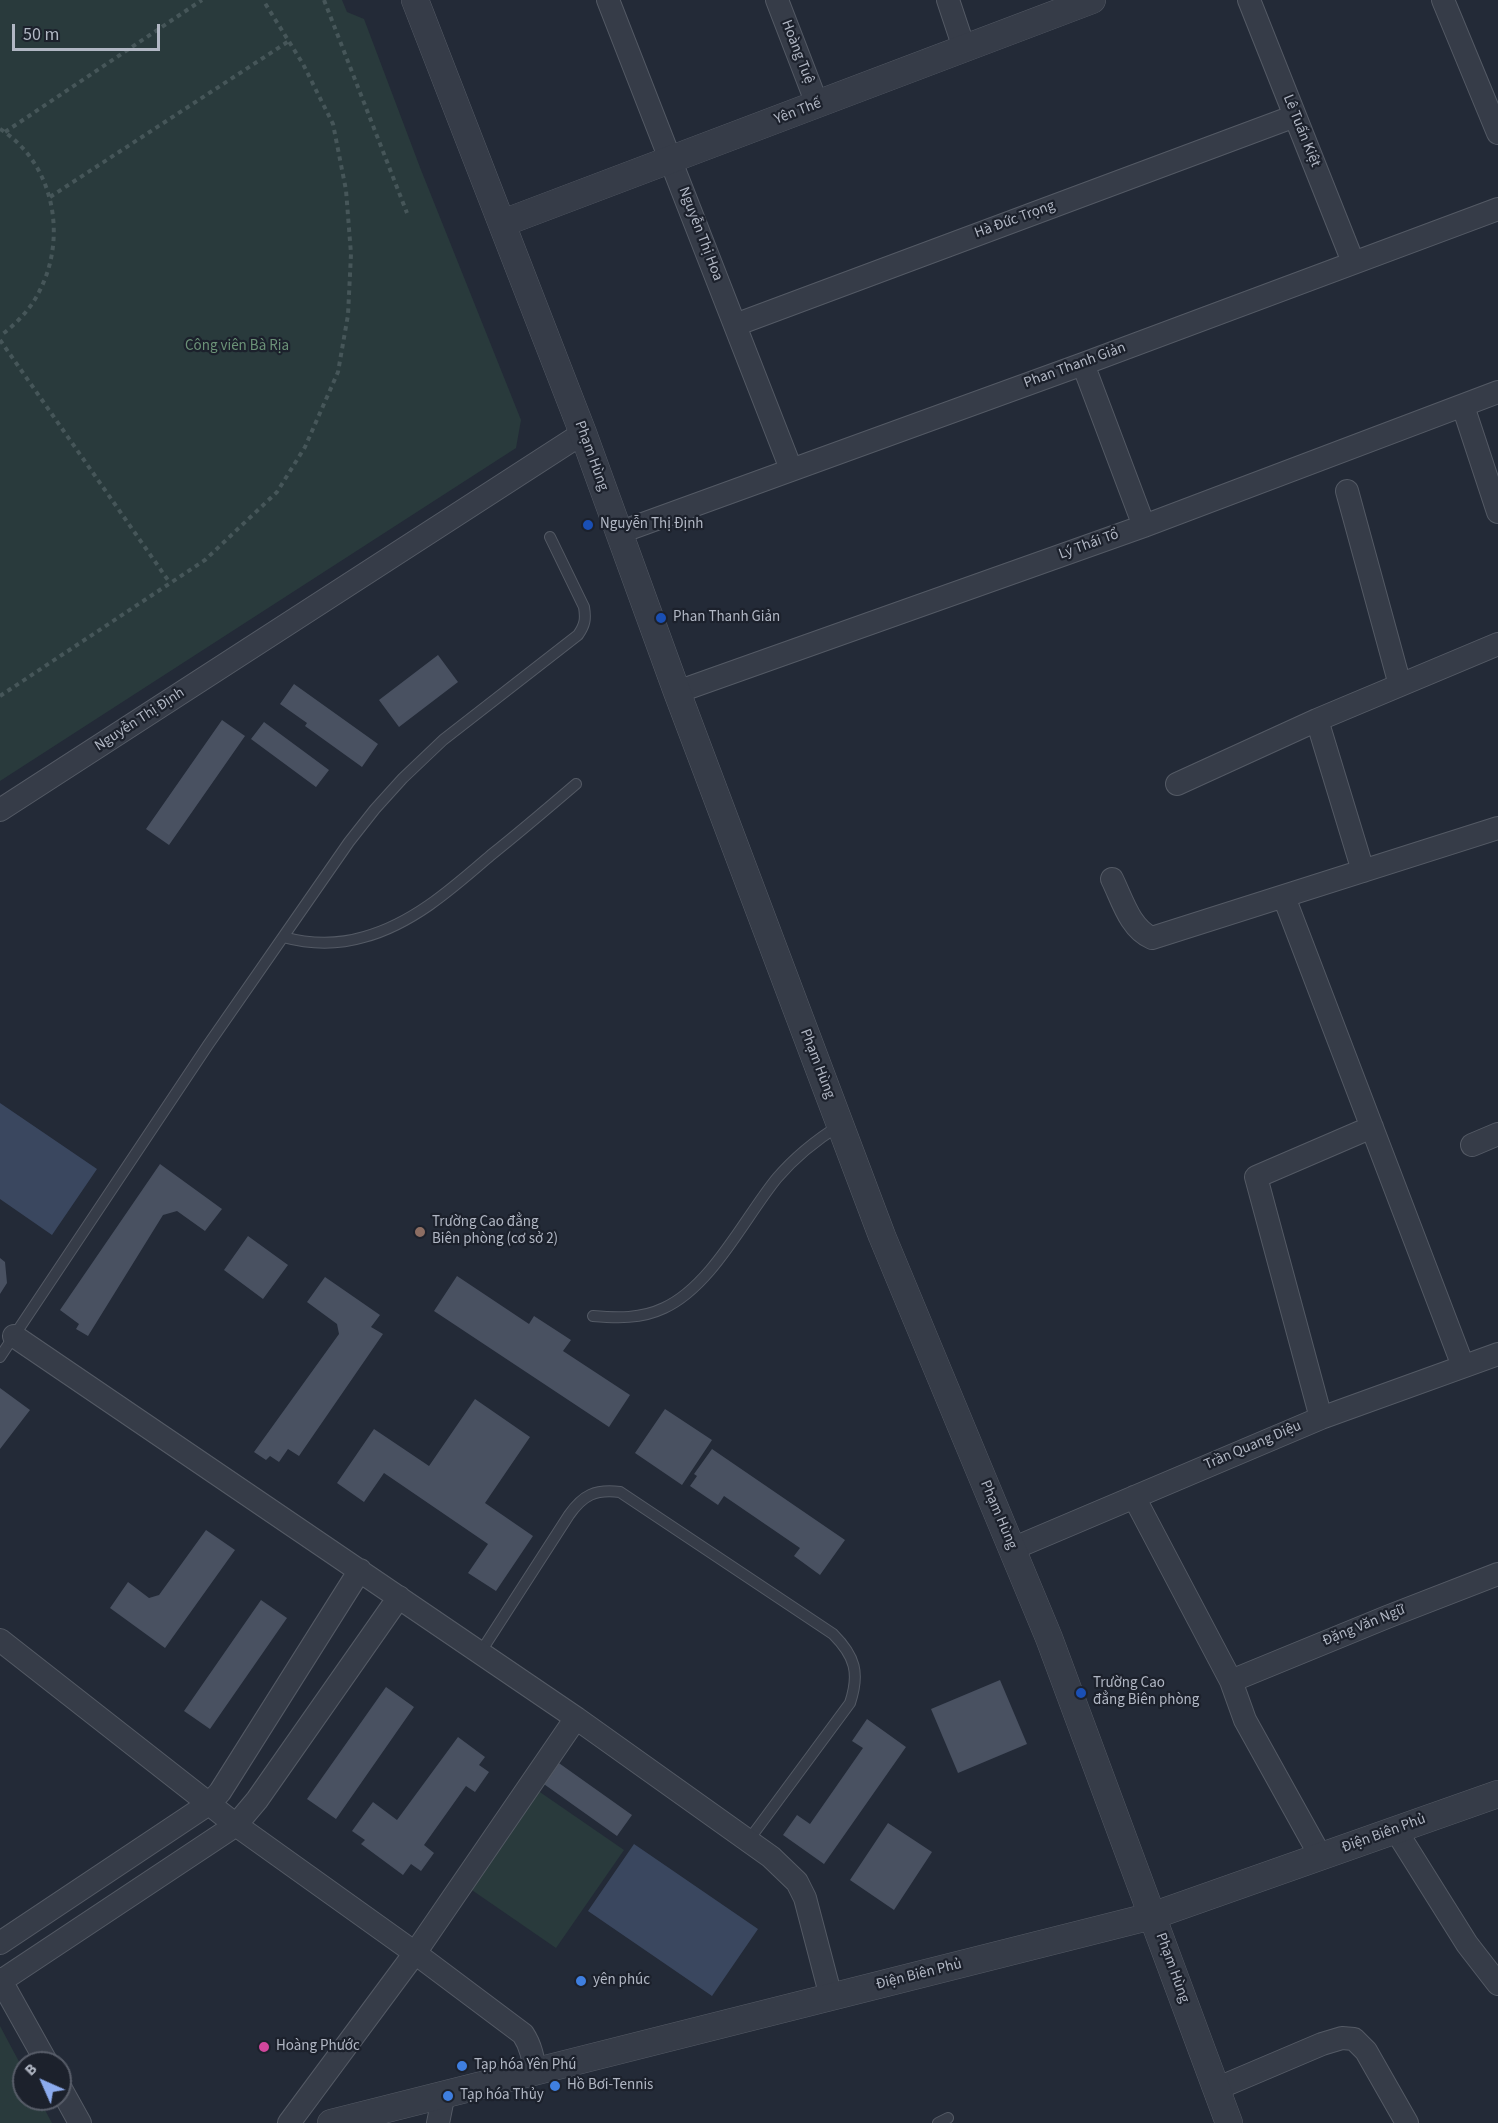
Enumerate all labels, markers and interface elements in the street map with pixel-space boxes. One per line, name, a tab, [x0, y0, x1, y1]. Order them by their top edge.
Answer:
scale bar	[15, 12, 164, 50]
street label: Hoàng Tuệ	[777, 18, 817, 86]
text: 50 m	[23, 22, 59, 47]
street label: Lê Tuấn Kiệt	[1278, 92, 1324, 170]
street label: Yên Thế	[772, 95, 824, 129]
street label: Nguyễn Thị Hoa	[674, 184, 726, 284]
street label: Hà Đức Trọng	[972, 197, 1058, 243]
park label: Công viên Bà Rịa	[185, 338, 289, 356]
street label: Phan Thanh Giản	[1022, 339, 1128, 393]
street label: Phạm Hùng	[570, 418, 612, 494]
place label: Nguyễn Thị Định	[600, 516, 703, 534]
marker: Nguyễn Thị Định	[581, 518, 595, 532]
street label: Lý Thái Tổ	[1057, 526, 1121, 564]
place label: Phan Thanh Giản	[673, 609, 780, 627]
marker: Phan Thanh Giản	[654, 611, 668, 625]
street label: Nguyễn Thị Định	[92, 684, 188, 756]
street label: Phạm Hùng	[795, 1027, 839, 1101]
place label: Trường Cao đẳng Biên phòng (cơ sở 2)	[432, 1214, 558, 1249]
marker: Trường Cao đẳng Biên phòng (cơ sở 2)	[413, 1225, 427, 1239]
street label: Trần Quang Diệu	[1202, 1417, 1304, 1475]
street label: Phạm Hùng	[975, 1478, 1021, 1552]
street label: Đặng Văn Ngữ	[1320, 1601, 1408, 1651]
place label: Trường Cao đẳng Biên phòng	[1093, 1675, 1199, 1710]
marker: Trường Cao đẳng Biên phòng	[1074, 1686, 1088, 1700]
street label: Điện Biên Phủ	[1340, 1811, 1428, 1857]
street label: Phạm Hùng	[1151, 1930, 1193, 2006]
street label: Điện Biên Phủ	[874, 1956, 964, 1994]
place label: yên phúc	[593, 1972, 650, 1990]
marker: yên phúc	[574, 1974, 588, 1988]
place label: Hoàng Phước	[276, 2038, 360, 2056]
marker: Hoàng Phước	[257, 2040, 271, 2054]
north arrow	[12, 2051, 72, 2111]
place label: Tạp hóa Yên Phú	[474, 2057, 576, 2075]
text: B	[19, 2058, 42, 2081]
marker: Tạp hóa Yên Phú	[455, 2059, 469, 2073]
place label: Hồ Bơi-Tennis	[567, 2077, 653, 2095]
marker: Hồ Bơi-Tennis	[548, 2079, 562, 2093]
place label: Tạp hóa Thủy	[460, 2087, 544, 2105]
marker: Tạp hóa Thủy	[441, 2089, 455, 2103]

